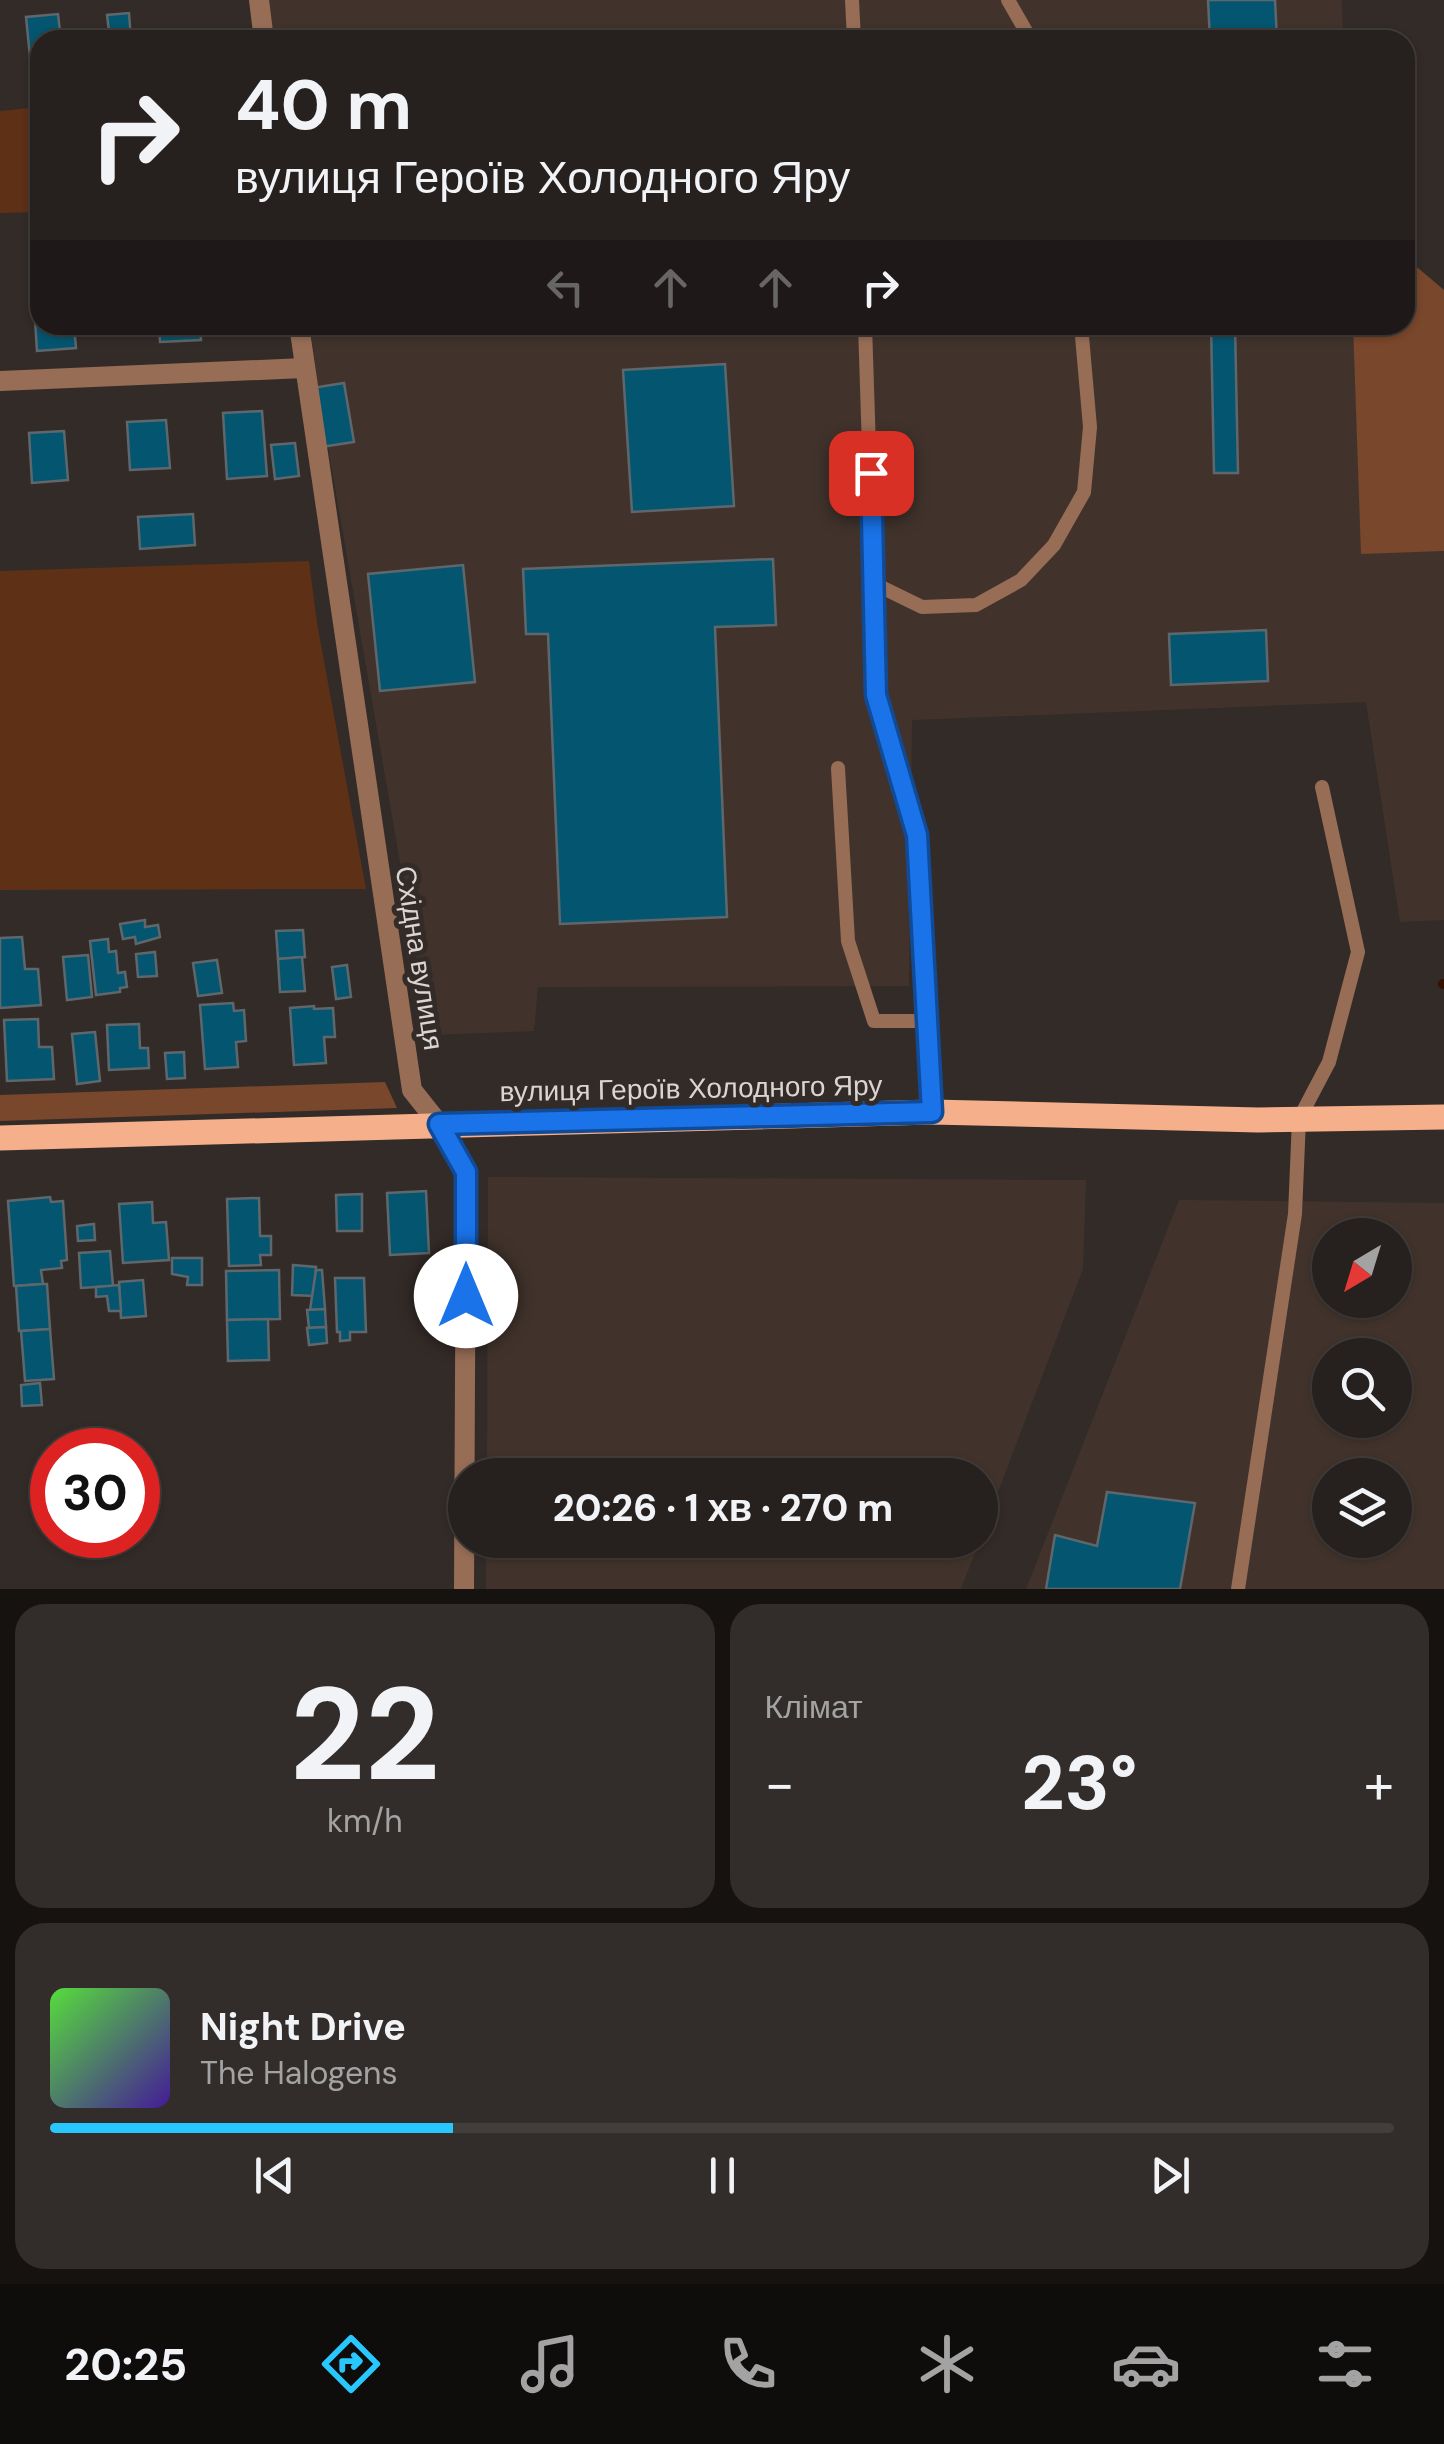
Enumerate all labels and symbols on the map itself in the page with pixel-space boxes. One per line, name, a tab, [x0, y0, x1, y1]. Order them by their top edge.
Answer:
pin	[829, 431, 914, 516]
street label: Східна вулиця	[387, 863, 452, 1053]
street label: вулиця Героїв Холодного Яру	[499, 1067, 883, 1110]
north arrow	[1312, 1218, 1412, 1318]
position arrow	[414, 1244, 518, 1348]
speed limit sign: 30	[30, 1428, 160, 1558]

